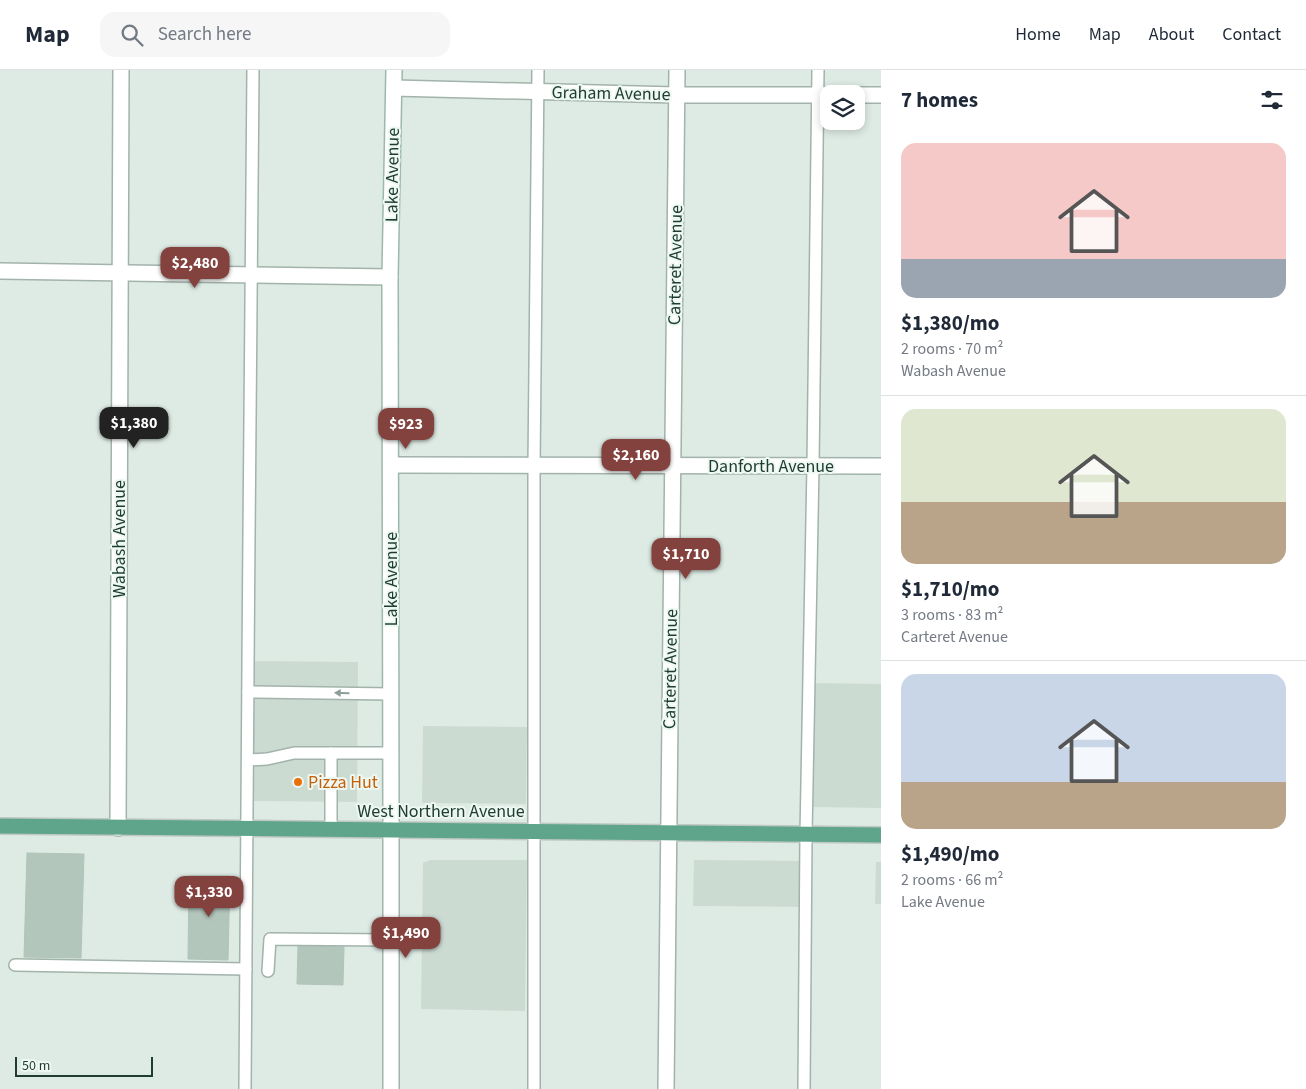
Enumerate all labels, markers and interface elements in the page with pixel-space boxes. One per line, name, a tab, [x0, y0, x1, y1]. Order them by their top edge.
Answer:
search box	[100, 12, 450, 57]
text: Map	[25, 17, 70, 52]
icon: search	[118, 21, 146, 49]
text: Search here	[158, 21, 251, 48]
text: Home	[1015, 22, 1061, 47]
text: Map	[1089, 22, 1121, 47]
text: About	[1149, 22, 1194, 47]
text: Contact	[1222, 22, 1281, 47]
street label: Graham Avenue	[551, 80, 671, 107]
map controls	[820, 85, 865, 130]
button: layers	[820, 85, 865, 130]
text: 7 homes	[901, 85, 978, 115]
icon: filters	[1258, 86, 1286, 114]
street label: Lake Avenue	[379, 128, 406, 222]
icon: home	[1049, 176, 1139, 266]
street label: Carteret Avenue	[662, 205, 689, 325]
pin: $2,480	[154, 246, 236, 289]
text: $2,480	[171, 252, 219, 274]
text: $1,380/mo	[901, 308, 1000, 338]
text: 2 rooms · 70 m²	[901, 338, 1003, 360]
text: Wabash Avenue	[901, 360, 1006, 382]
pin: $1,380	[93, 406, 175, 449]
pin: $923	[376, 408, 436, 450]
text: $1,380	[110, 412, 158, 434]
text: $923	[389, 413, 423, 435]
pin: $2,160	[595, 438, 677, 481]
icon: home	[1049, 441, 1139, 531]
text: $2,160	[612, 444, 660, 466]
street label: Danforth Avenue	[708, 454, 834, 479]
street label: Wabash Avenue	[107, 480, 132, 598]
street label: Lake Avenue	[379, 532, 404, 626]
pin: $1,710	[645, 538, 727, 580]
text: $1,710	[662, 543, 710, 565]
text: $1,710/mo	[901, 574, 1000, 604]
text: 3 rooms · 83 m²	[901, 604, 1003, 626]
street label: Carteret Avenue	[657, 609, 684, 729]
text: Carteret Avenue	[901, 626, 1008, 648]
one-way arrow	[334, 689, 350, 697]
icon: home	[1049, 706, 1139, 796]
place label: Pizza Hut	[308, 770, 378, 795]
marker: Pizza Hut	[292, 776, 304, 788]
street label: West Northern Avenue	[357, 799, 525, 824]
text: $1,490/mo	[901, 839, 1000, 869]
text: 2 rooms · 66 m²	[901, 869, 1003, 891]
pin: $1,330	[168, 876, 250, 918]
text: $1,330	[185, 881, 233, 903]
text: Lake Avenue	[901, 891, 985, 913]
pin: $1,490	[365, 916, 447, 959]
text: $1,490	[382, 922, 430, 944]
scale bar	[15, 1054, 152, 1077]
text: 50 m	[22, 1056, 50, 1076]

